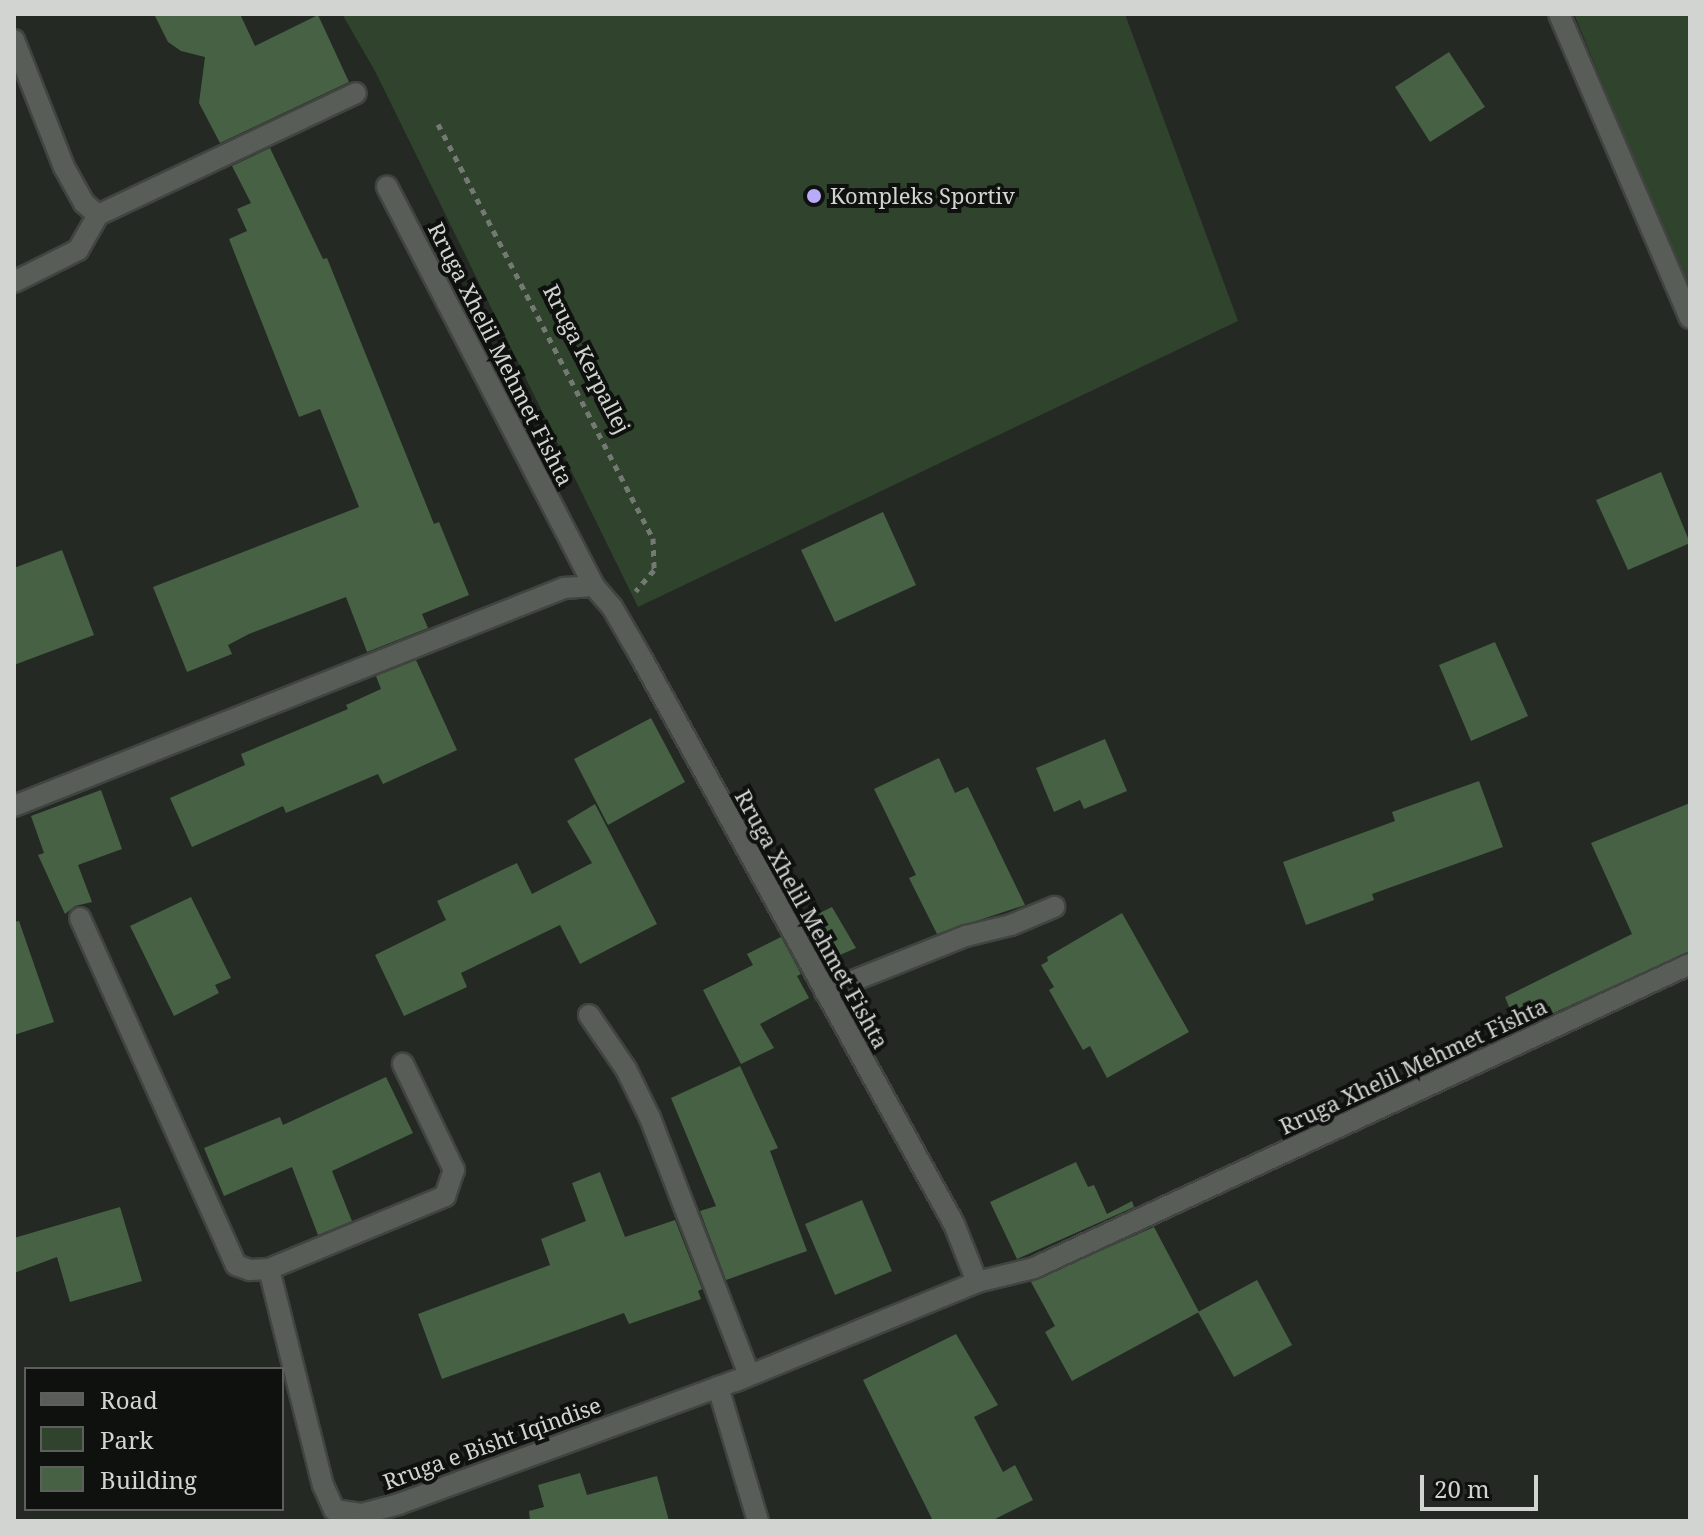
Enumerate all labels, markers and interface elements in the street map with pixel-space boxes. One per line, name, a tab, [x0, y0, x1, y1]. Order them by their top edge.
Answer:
place label: Kompleks Sportiv	[830, 183, 1015, 209]
marker: Kompleks Sportiv	[805, 187, 823, 205]
street label: Rruga Xhelil Mehmet Fishta	[423, 218, 579, 490]
street label: Rruga Kerpallej	[538, 280, 636, 438]
street label: Rruga Xhelil Mehmet Fishta	[730, 785, 894, 1053]
street label: Rruga Xhelil Mehmet Fishta	[1275, 992, 1551, 1140]
legend	[24, 1367, 284, 1511]
text: Road	[100, 1383, 158, 1416]
street label: Rruga e Bisht Iqindise	[379, 1391, 605, 1495]
text: Park	[100, 1423, 153, 1456]
scale bar	[1424, 1459, 1542, 1509]
text: Building	[100, 1463, 197, 1496]
text: 20 m	[1434, 1472, 1490, 1505]

